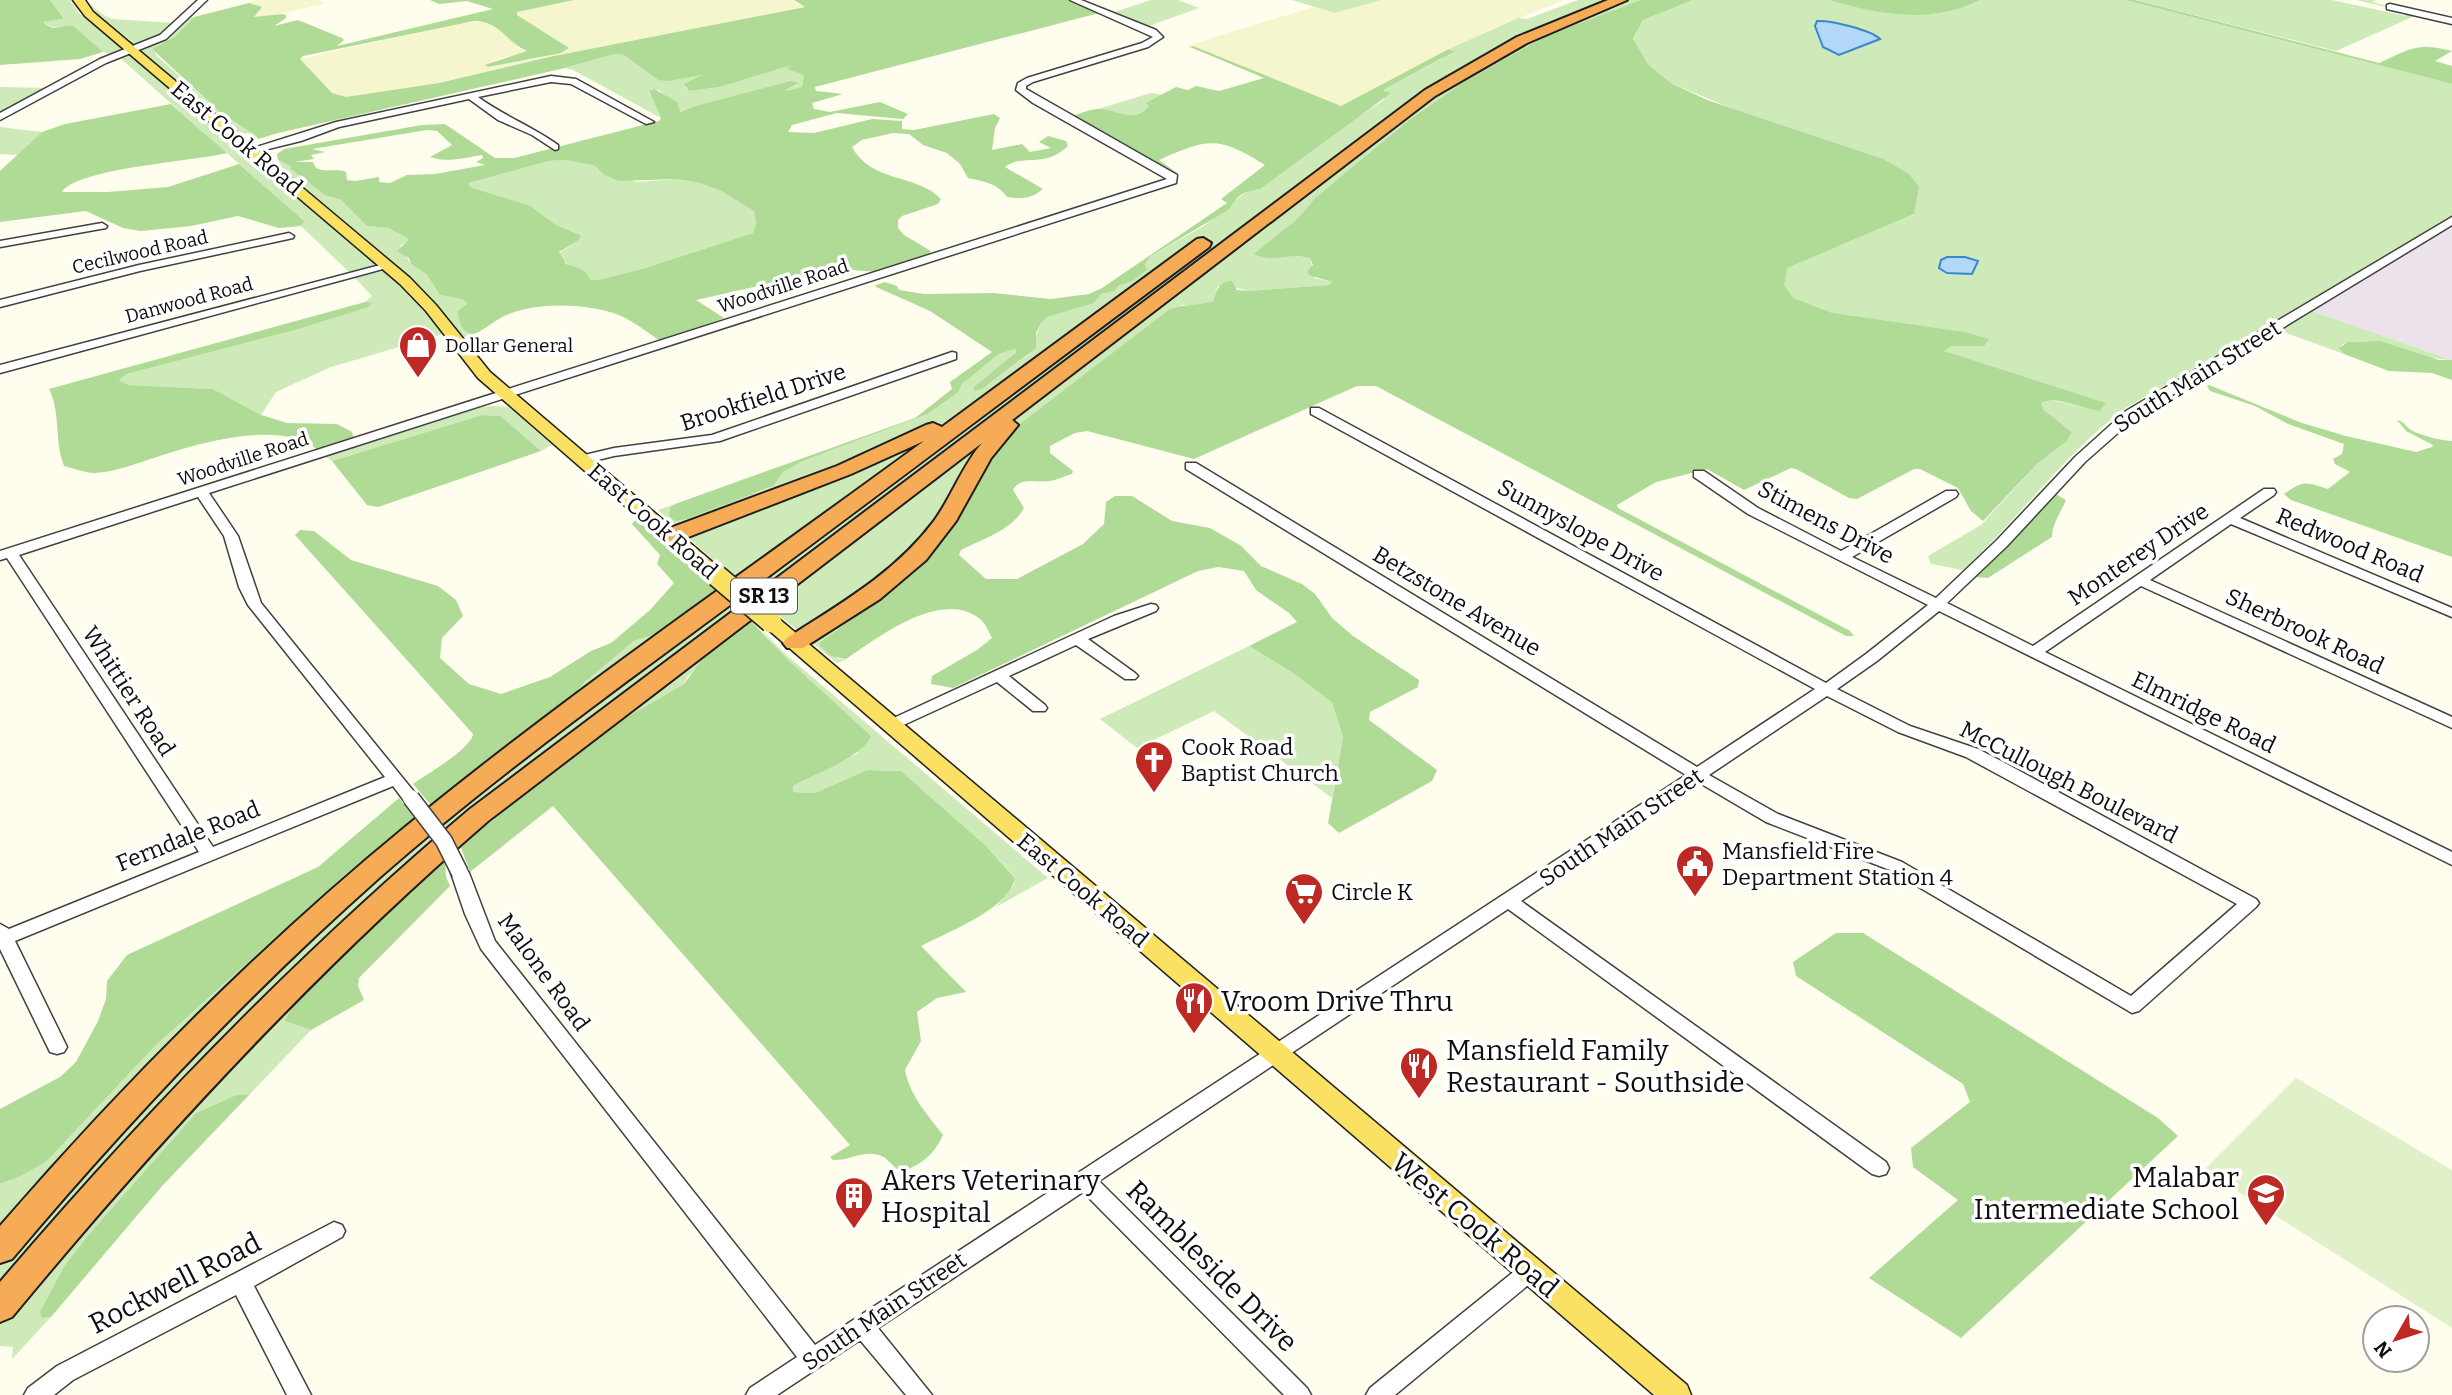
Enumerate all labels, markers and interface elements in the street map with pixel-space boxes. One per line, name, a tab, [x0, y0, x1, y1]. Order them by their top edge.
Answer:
street label: East Cook Road	[166, 75, 309, 201]
street label: Cecilwood Road	[70, 225, 210, 279]
street label: Woodville Road	[715, 254, 851, 318]
street label: Danwood Road	[122, 272, 256, 328]
street label: South Main Street	[2108, 313, 2286, 439]
shop icon: Dollar General	[397, 324, 439, 379]
place label: Dollar General	[445, 334, 573, 357]
street label: Brookfield Drive	[677, 357, 849, 437]
street label: Woodville Road	[175, 427, 311, 491]
street label: East Cook Road	[582, 457, 724, 585]
street label: Sunnyslope Drive	[1493, 473, 1669, 587]
street label: Stimens Drive	[1753, 474, 1899, 570]
street label: Monterey Drive	[2062, 497, 2214, 611]
street label: Redwood Road	[2272, 501, 2428, 589]
street label: Betzstone Avenue	[1368, 540, 1546, 662]
road number: SR 13	[731, 578, 797, 614]
street label: Sherbrook Road	[2221, 582, 2389, 680]
street label: Whittier Road	[77, 621, 182, 762]
street label: Elmridge Road	[2127, 665, 2281, 759]
street label: McCullough Boulevard	[1955, 715, 2183, 849]
place label: Cook Road Baptist Church	[1181, 733, 1339, 787]
church icon: Cook Road Baptist Church	[1133, 739, 1175, 794]
street label: South Main Street	[1534, 762, 1708, 892]
street label: Ferndale Road	[112, 794, 264, 878]
street label: East Cook Road	[1012, 827, 1155, 953]
place label: Mansfield Fire Department Station 4	[1722, 837, 1953, 891]
public building icon: Mansfield Fire Department Station 4	[1674, 843, 1716, 898]
supermarket icon: Circle K	[1283, 871, 1325, 926]
place label: Circle K	[1331, 878, 1413, 906]
street label: Malone Road	[492, 908, 596, 1036]
restaurant icon: Vroom Drive Thru	[1173, 980, 1215, 1035]
place label: Vroom Drive Thru	[1221, 985, 1453, 1018]
place label: Mansfield Family Restaurant - Southside	[1446, 1034, 1745, 1099]
restaurant icon: Mansfield Family Restaurant - Southside	[1398, 1045, 1440, 1100]
street label: West Cook Road	[1385, 1146, 1565, 1304]
place label: Malabar Intermediate School	[1974, 1161, 2239, 1226]
place label: Akers Veterinary Hospital	[881, 1164, 1101, 1229]
school or university icon: Malabar Intermediate School	[2245, 1172, 2287, 1227]
street label: Rambleside Drive	[1120, 1174, 1304, 1358]
building icon: Akers Veterinary Hospital	[833, 1175, 875, 1230]
street label: Rockwell Road	[84, 1226, 266, 1340]
street label: South Main Street	[797, 1246, 971, 1376]
north arrow	[2361, 1304, 2431, 1374]
text: N	[2369, 1336, 2397, 1362]

